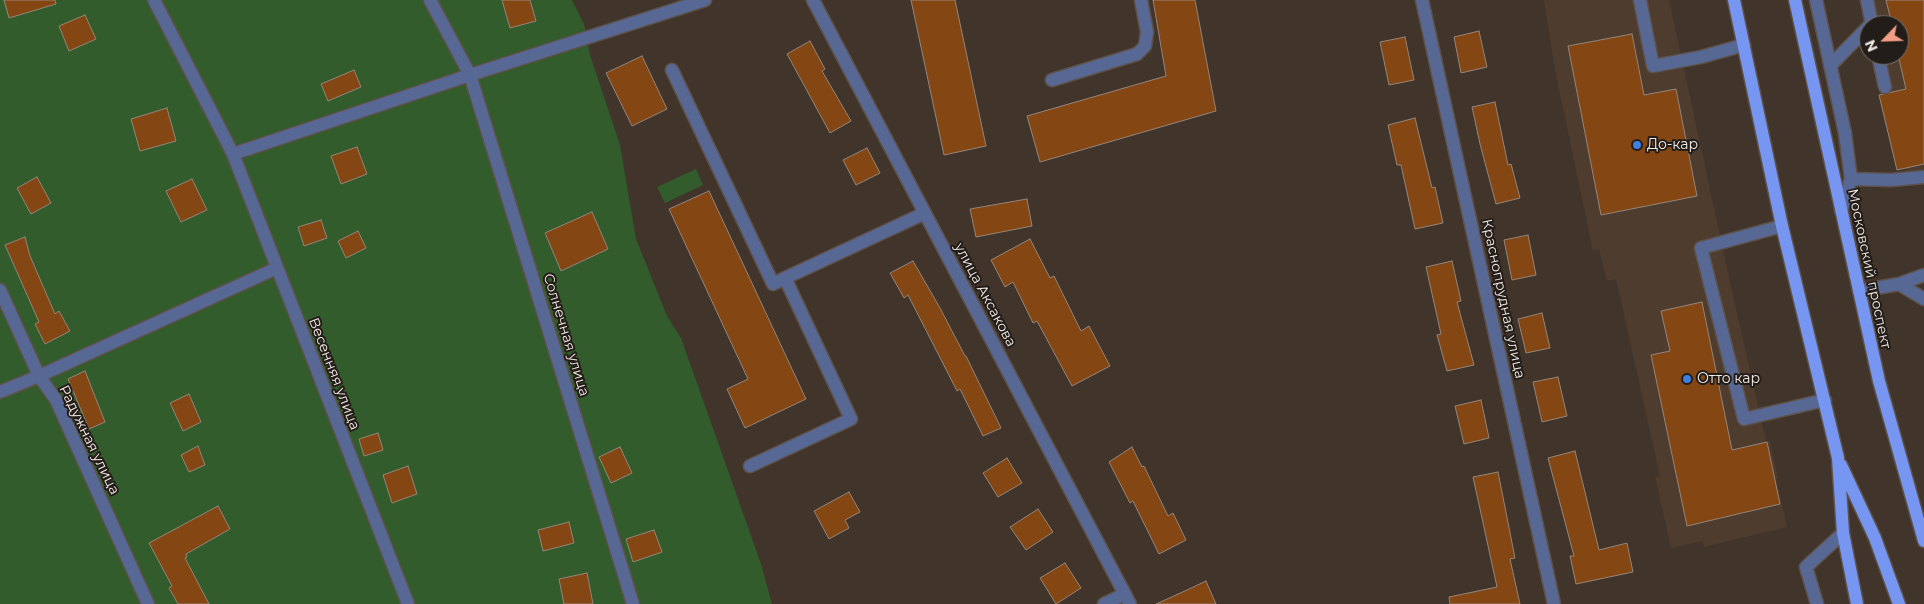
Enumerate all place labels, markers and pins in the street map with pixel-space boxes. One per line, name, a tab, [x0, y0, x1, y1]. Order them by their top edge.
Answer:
place label: До-кар	[1647, 137, 1698, 153]
marker: До-кар	[1631, 139, 1643, 151]
place label: Отто кар	[1697, 371, 1760, 387]
marker: Отто кар	[1681, 373, 1693, 385]

